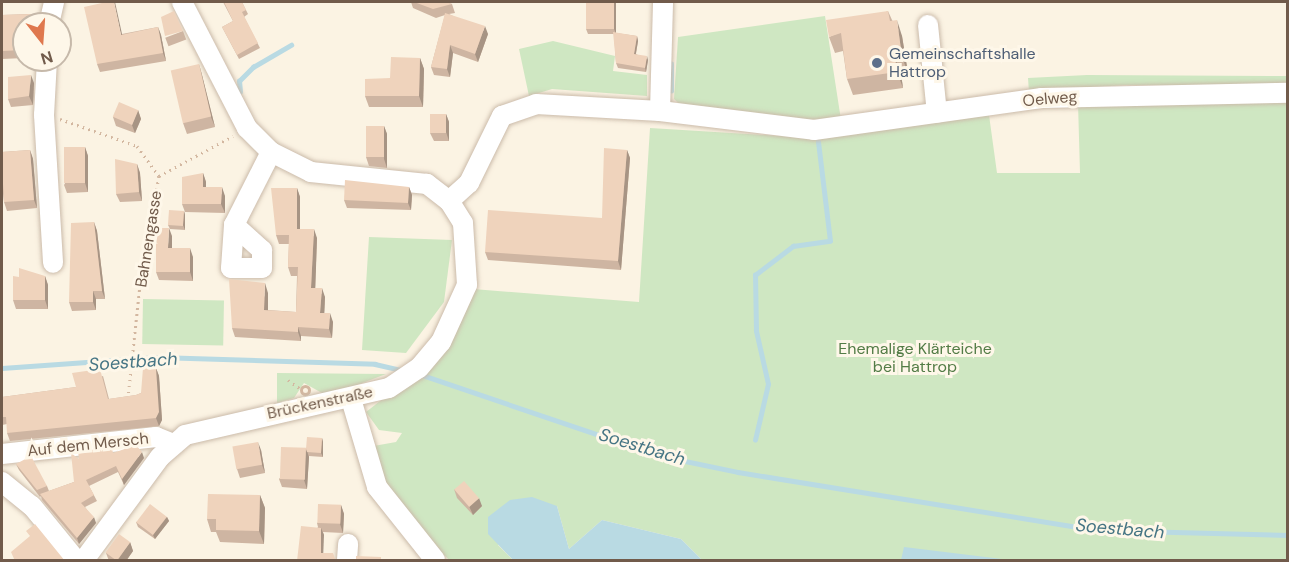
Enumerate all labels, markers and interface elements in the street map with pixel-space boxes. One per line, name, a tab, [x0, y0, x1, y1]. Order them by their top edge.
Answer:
north arrow	[12, 12, 72, 72]
place label: Gemeinschaftshalle Hattrop	[889, 44, 1036, 82]
text: N	[38, 46, 55, 70]
marker: Gemeinschaftshalle Hattrop	[870, 56, 884, 70]
street label: Oelweg	[1022, 87, 1078, 111]
street label: Bahnengasse	[132, 189, 166, 289]
park label: Ehemalige Klärteiche bei Hattrop	[838, 339, 992, 377]
water label: Soestbach	[88, 348, 178, 376]
street label: Brückenstraße	[265, 382, 375, 424]
water label: Soestbach	[596, 424, 688, 470]
street label: Auf dem Mersch	[26, 429, 150, 461]
water label: Soestbach	[1075, 514, 1165, 544]

